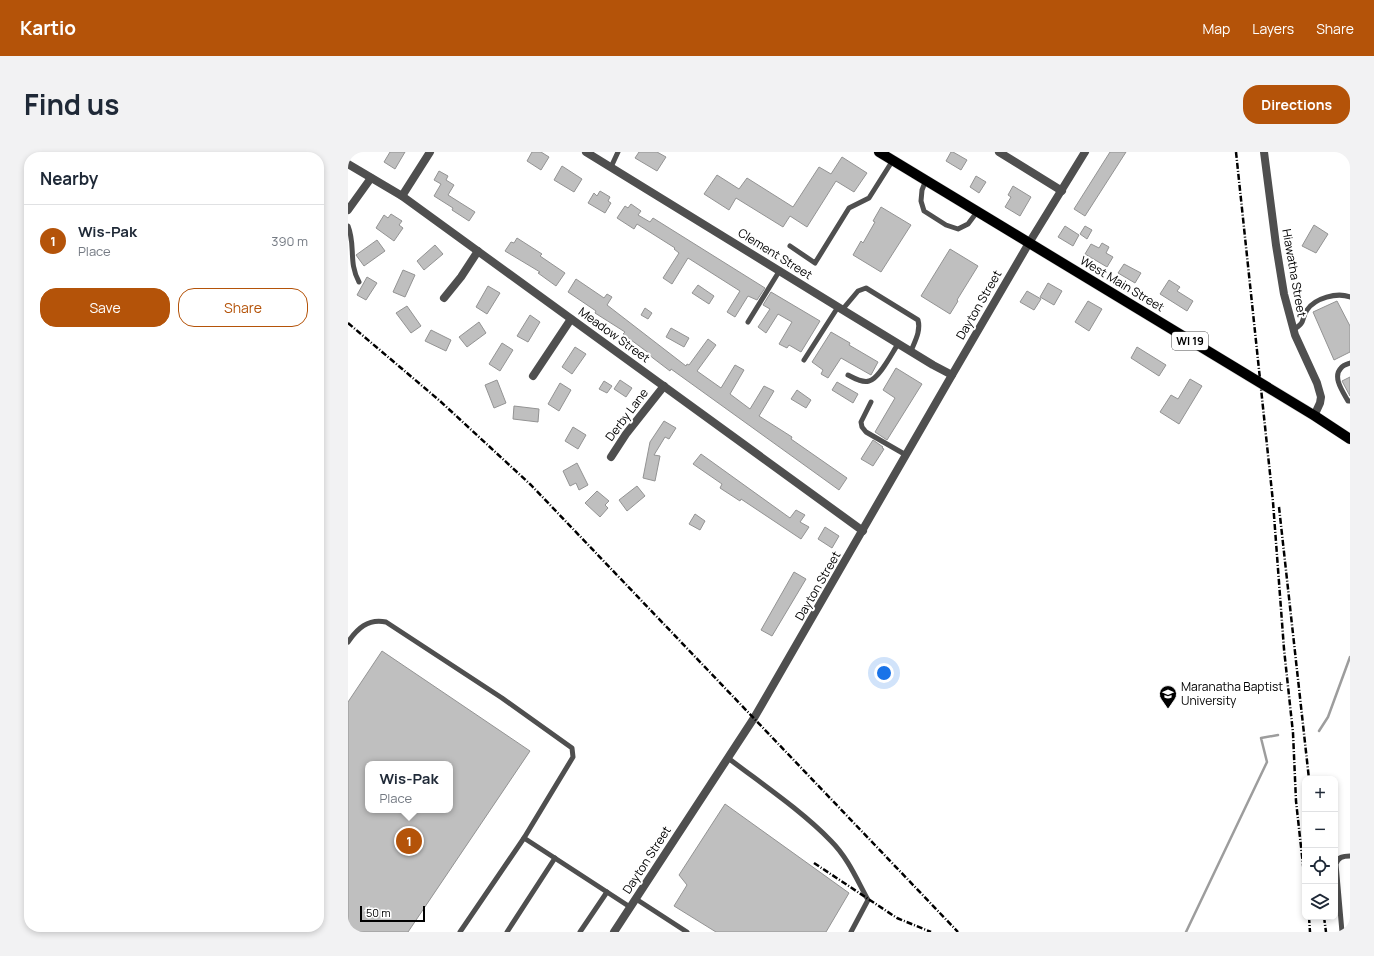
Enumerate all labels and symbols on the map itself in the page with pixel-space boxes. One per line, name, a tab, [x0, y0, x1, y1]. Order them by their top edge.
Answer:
street label: Clement Street	[735, 224, 816, 283]
street label: Hiawatha Street	[1278, 228, 1311, 319]
street label: West Main Street	[1077, 252, 1168, 316]
street label: Dayton Street	[952, 267, 1005, 343]
street label: Meadow Street	[575, 303, 654, 366]
road number: WI 19	[1172, 332, 1208, 350]
street label: Derby Lane	[601, 385, 652, 444]
street label: Dayton Street	[791, 548, 844, 624]
your location	[874, 663, 894, 683]
place label: Maranatha Baptist University	[1181, 678, 1283, 709]
school or university icon: Maranatha Baptist University	[1158, 684, 1178, 709]
street label: Dayton Street	[618, 822, 675, 897]
pin: 1	[396, 826, 422, 856]
scale bar	[360, 904, 425, 923]

